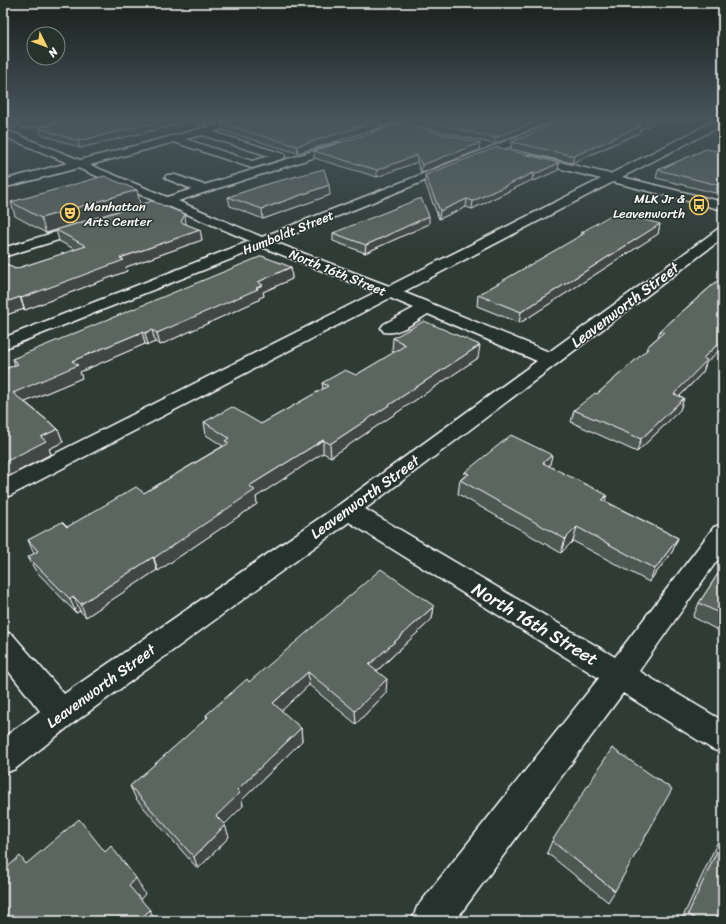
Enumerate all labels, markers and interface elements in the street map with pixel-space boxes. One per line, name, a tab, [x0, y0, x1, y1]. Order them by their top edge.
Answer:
north arrow	[26, 26, 66, 66]
text: N	[43, 42, 63, 62]
place label: MLK Jr & Leavenworth	[613, 187, 685, 225]
bus stop icon: MLK Jr & Leavenworth	[688, 194, 710, 216]
place label: Manhattan Arts Center	[83, 195, 152, 233]
theatre icon: Manhattan Arts Center	[59, 202, 81, 224]
street label: Humboldt Street	[239, 203, 338, 261]
street label: North 16th Street	[286, 242, 390, 303]
street label: Leavenworth Street	[565, 255, 686, 355]
street label: Leavenworth Street	[305, 448, 426, 546]
street label: North 16th Street	[465, 573, 605, 675]
street label: Leavenworth Street	[41, 637, 162, 735]

